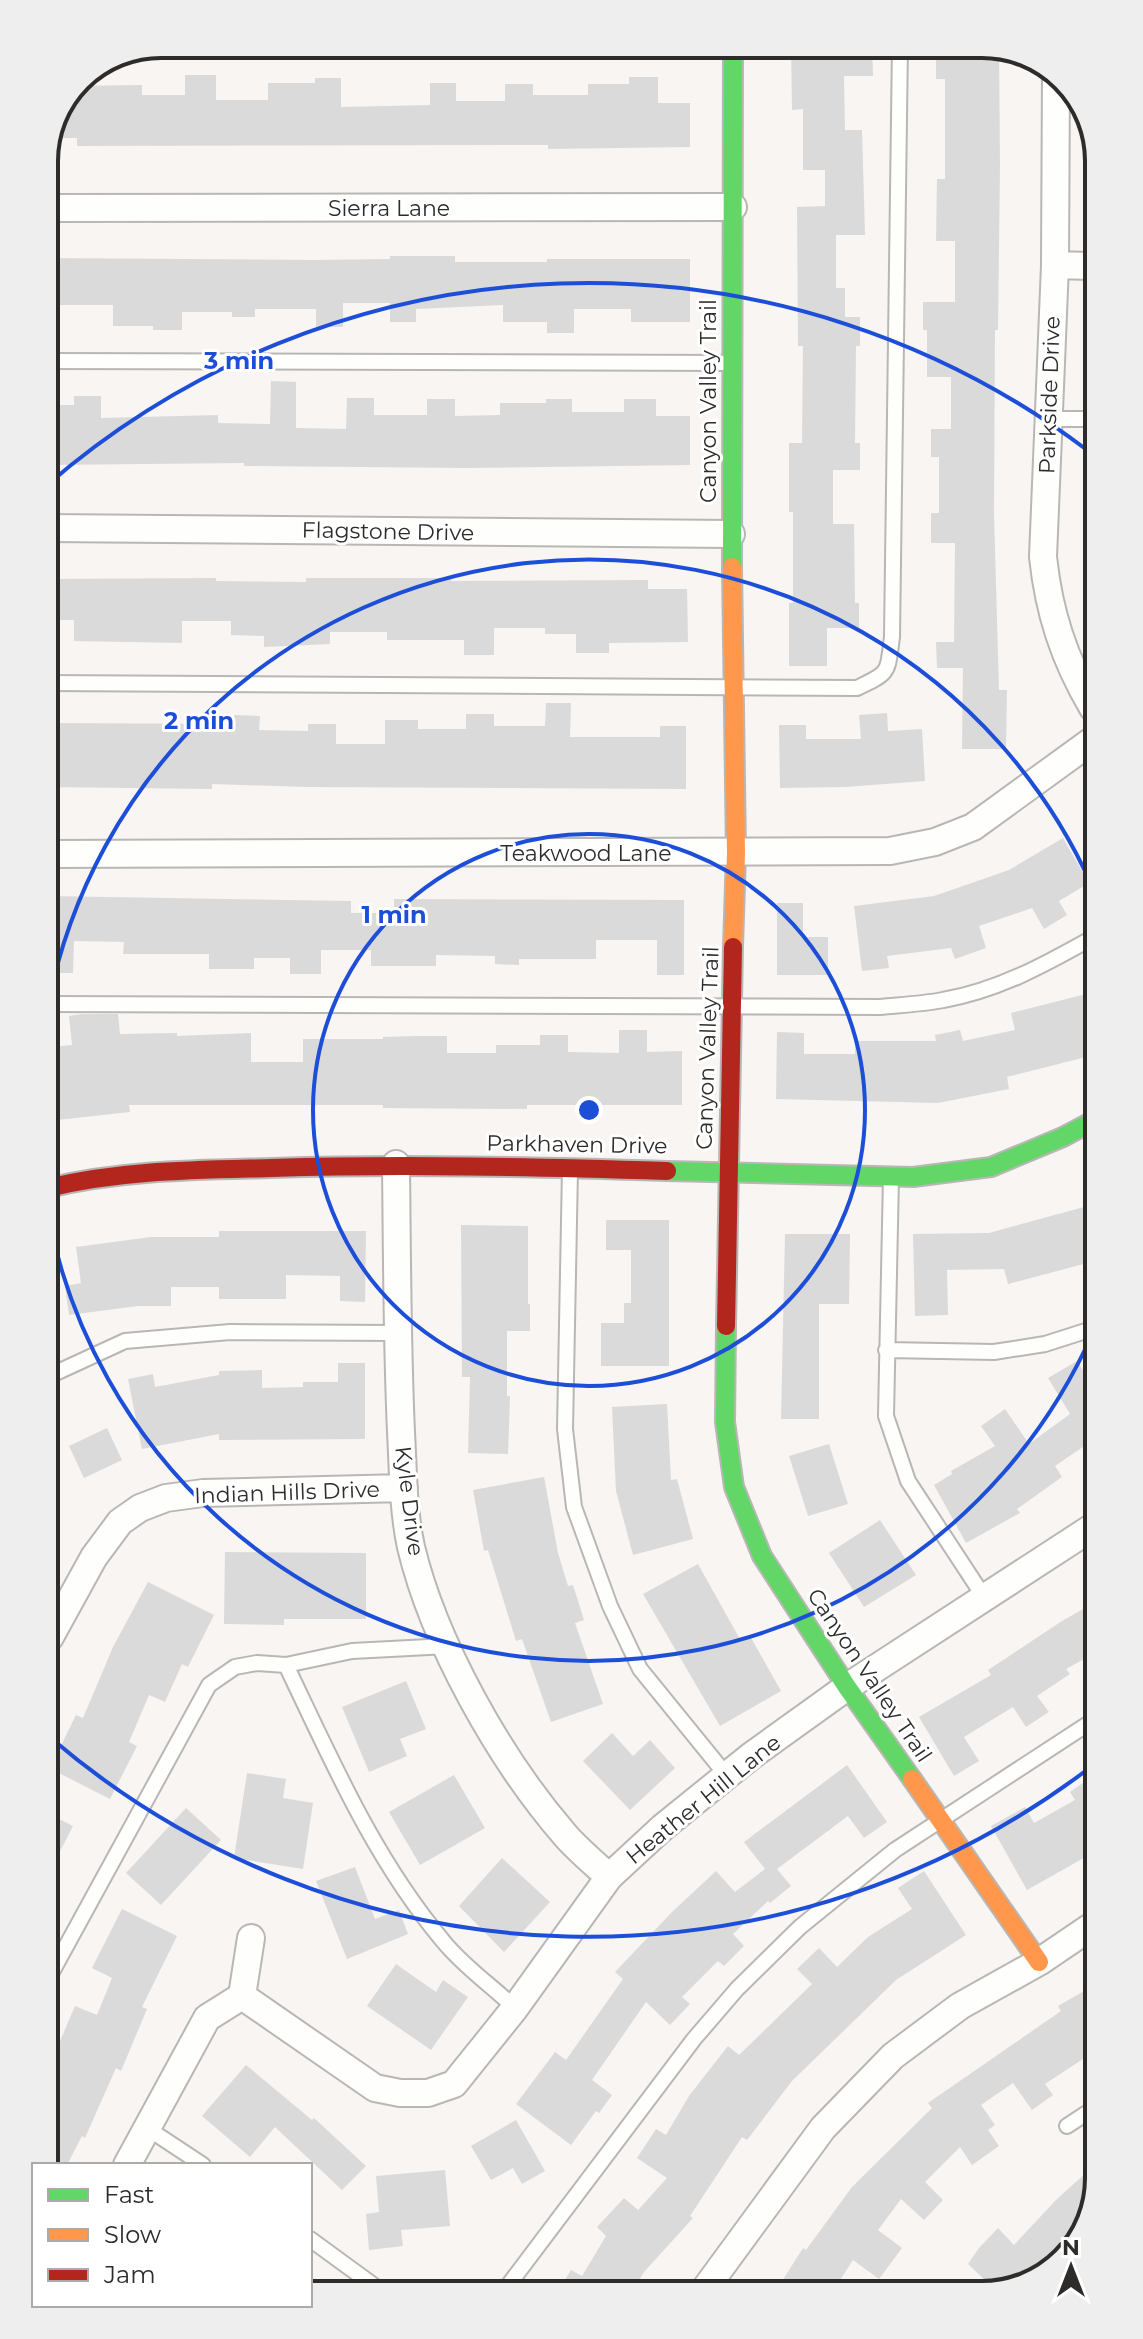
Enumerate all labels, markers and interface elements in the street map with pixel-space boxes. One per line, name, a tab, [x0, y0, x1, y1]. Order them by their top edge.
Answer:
street label: Sierra Lane	[328, 195, 450, 222]
street label: Canyon Valley Trail	[695, 299, 722, 503]
street label: Parkside Drive	[1033, 316, 1066, 475]
text: 3 min	[203, 346, 274, 375]
street label: Flagstone Drive	[302, 516, 474, 547]
text: 2 min	[164, 706, 234, 735]
street label: Teakwood Lane	[500, 840, 672, 867]
text: 1 min	[361, 900, 427, 929]
street label: Canyon Valley Trail	[690, 946, 725, 1150]
centre of rings	[575, 1096, 603, 1124]
street label: Parkhaven Drive	[486, 1129, 668, 1160]
street label: Kyle Drive	[389, 1445, 430, 1557]
street label: Indian Hills Drive	[194, 1476, 380, 1509]
street label: Canyon Valley Trail	[801, 1583, 938, 1767]
street label: Heather Hill Lane	[621, 1729, 786, 1870]
legend	[32, 2163, 312, 2307]
text: Fast	[104, 2180, 155, 2209]
text: Slow	[104, 2220, 161, 2249]
north arrow	[1031, 2227, 1111, 2307]
text: N	[1062, 2234, 1080, 2261]
text: Jam	[103, 2260, 156, 2289]

